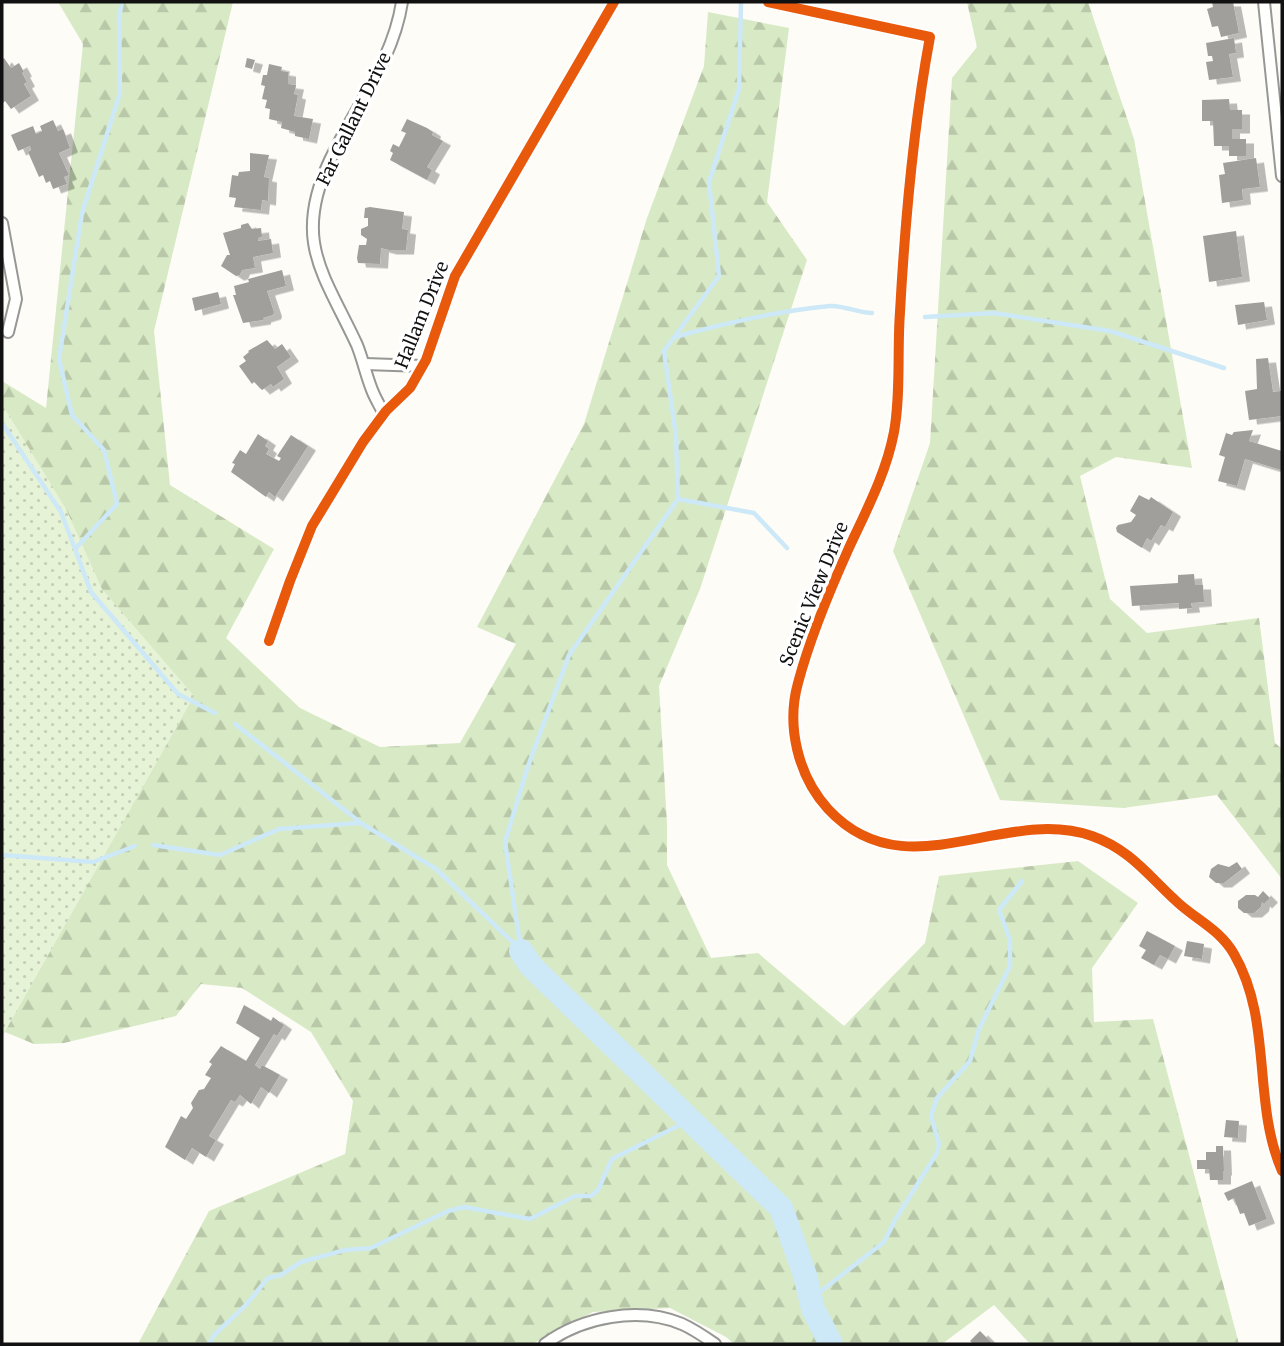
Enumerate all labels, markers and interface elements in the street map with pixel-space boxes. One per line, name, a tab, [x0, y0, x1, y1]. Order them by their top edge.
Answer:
street label: Far Gallant Drive	[311, 48, 396, 189]
street label: Hallam Drive	[390, 258, 454, 372]
street label: Scenic View Drive	[774, 518, 853, 669]

